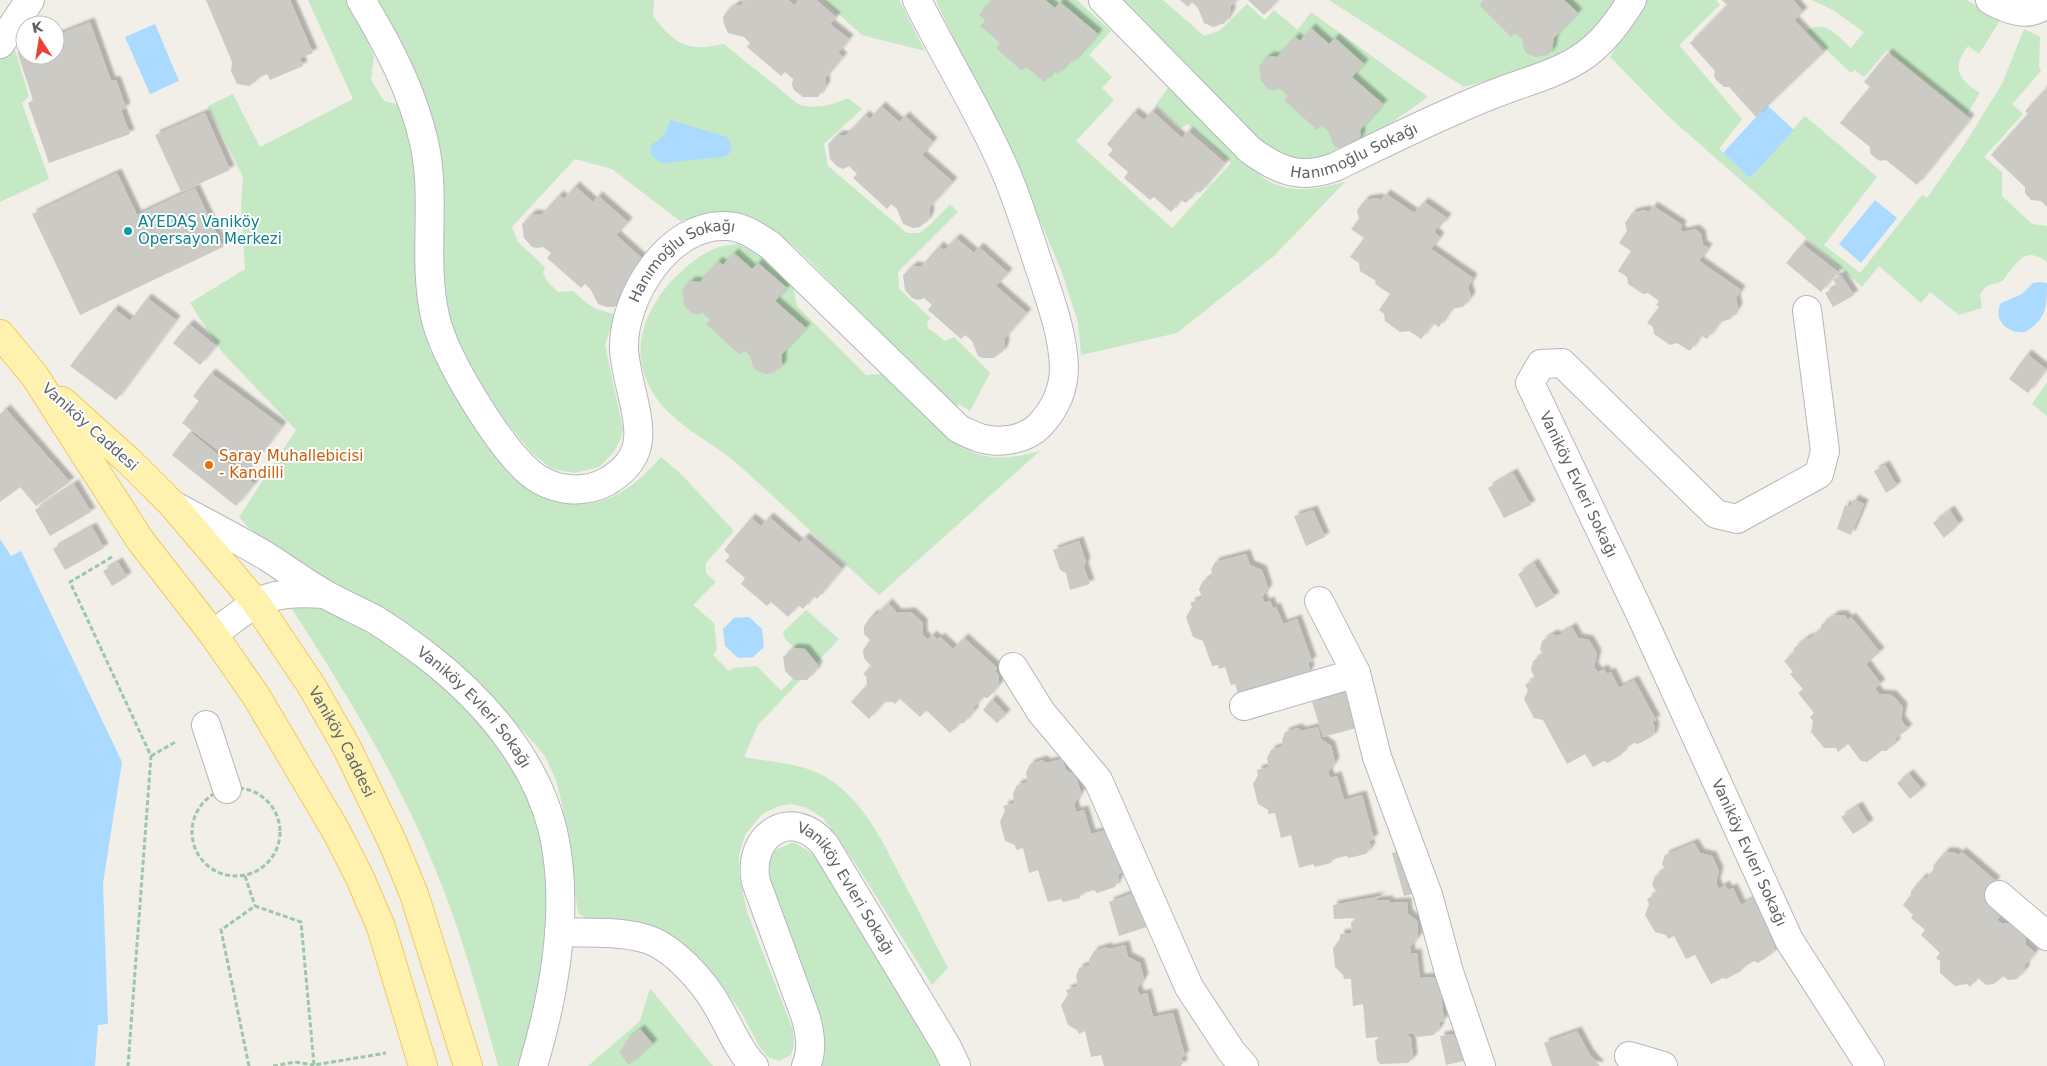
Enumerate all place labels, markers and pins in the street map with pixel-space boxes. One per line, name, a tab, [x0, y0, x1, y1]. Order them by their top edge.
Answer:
place label: AYEDAŞ Vaniköy Opersayon Merkezi	[138, 213, 282, 248]
marker: AYEDAŞ Vaniköy Opersayon Merkezi	[122, 225, 134, 237]
place label: Saray Muhallebicisi - Kandilli	[219, 447, 364, 482]
marker: Saray Muhallebicisi - Kandilli	[203, 459, 215, 471]

